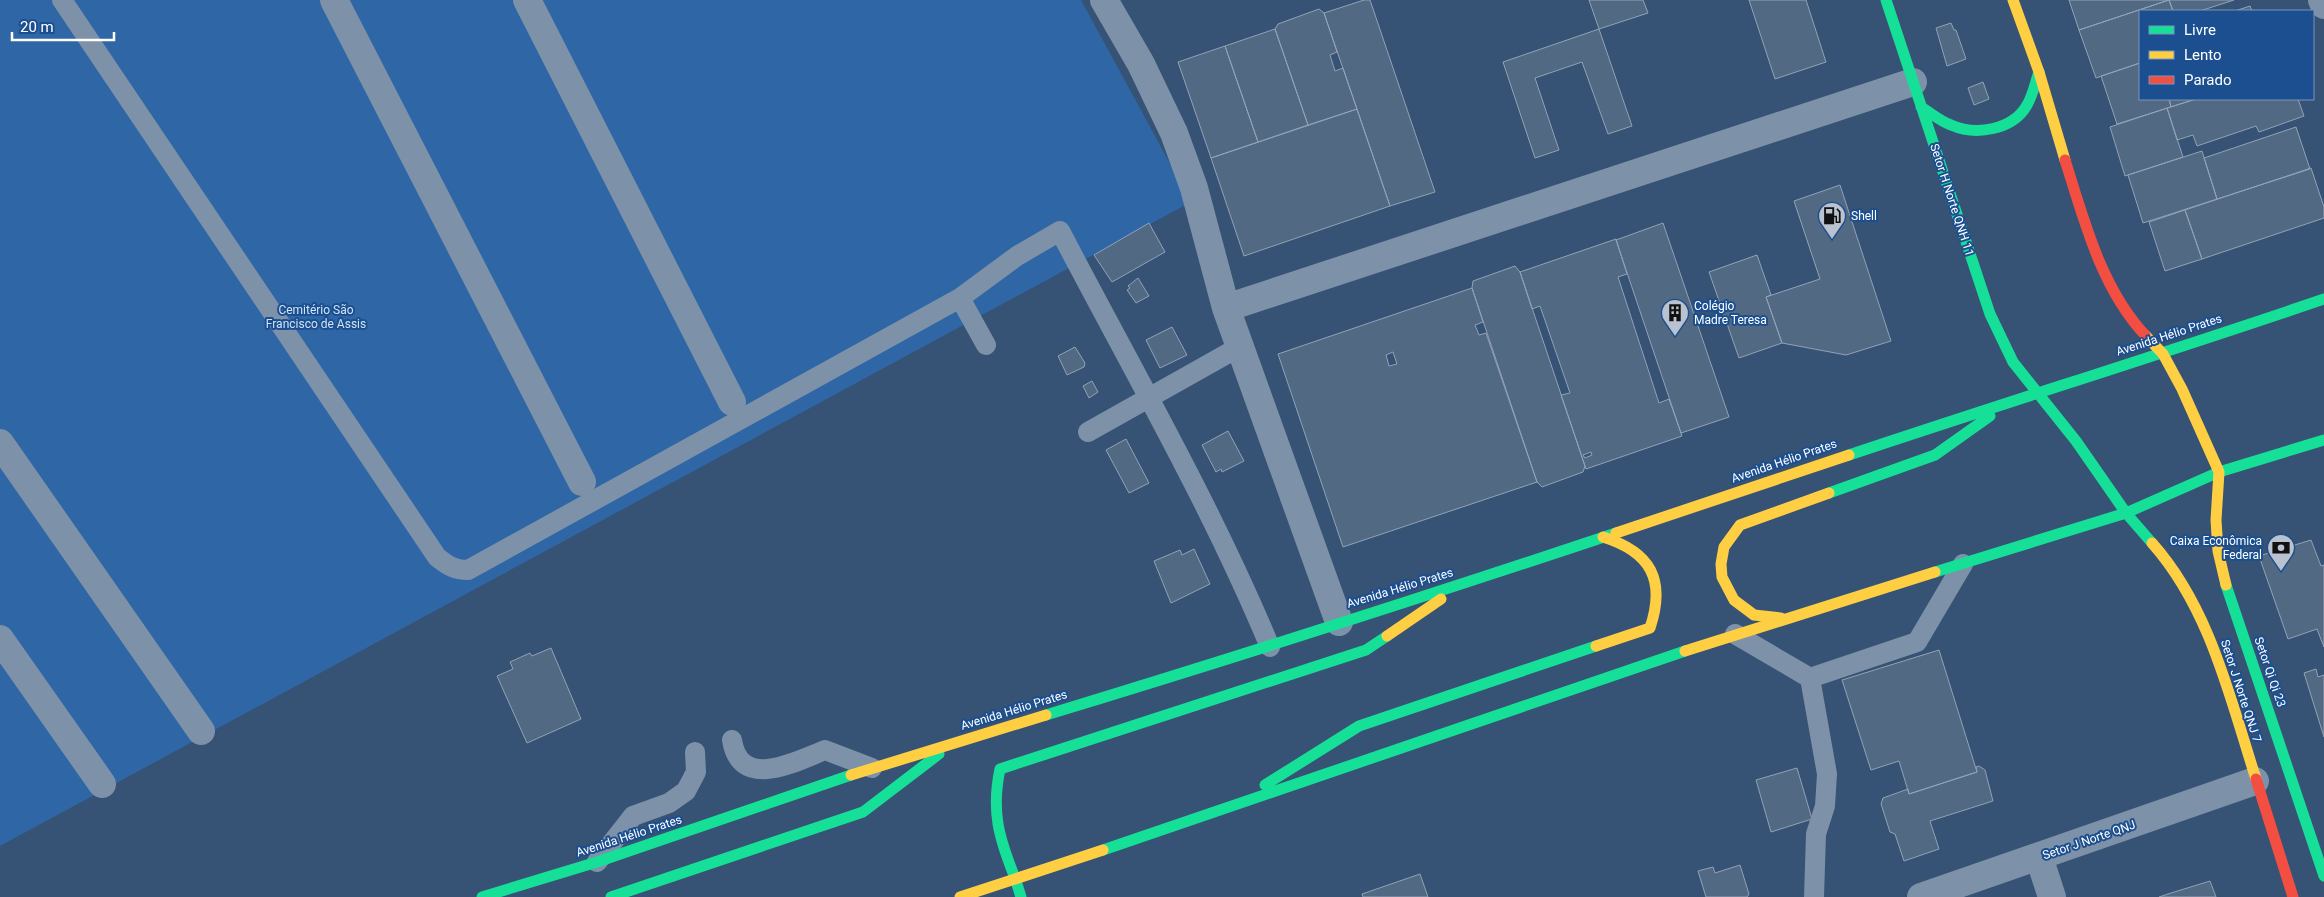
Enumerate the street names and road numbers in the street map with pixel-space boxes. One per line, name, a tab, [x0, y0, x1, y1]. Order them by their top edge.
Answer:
street label: Setor H Norte QNH 11	[1927, 142, 1977, 258]
street label: Avenida Hélio Prates	[2114, 311, 2224, 359]
street label: Avenida Hélio Prates	[1730, 436, 1838, 486]
street label: Avenida Hélio Prates	[1345, 565, 1455, 611]
street label: Setor Qi Qi 23	[2252, 635, 2288, 709]
street label: Setor J Norte QNJ 7	[2218, 638, 2264, 744]
street label: Avenida Hélio Prates	[959, 687, 1069, 733]
street label: Avenida Hélio Prates	[574, 812, 684, 860]
street label: Setor J Norte QNJ	[2041, 818, 2137, 862]

